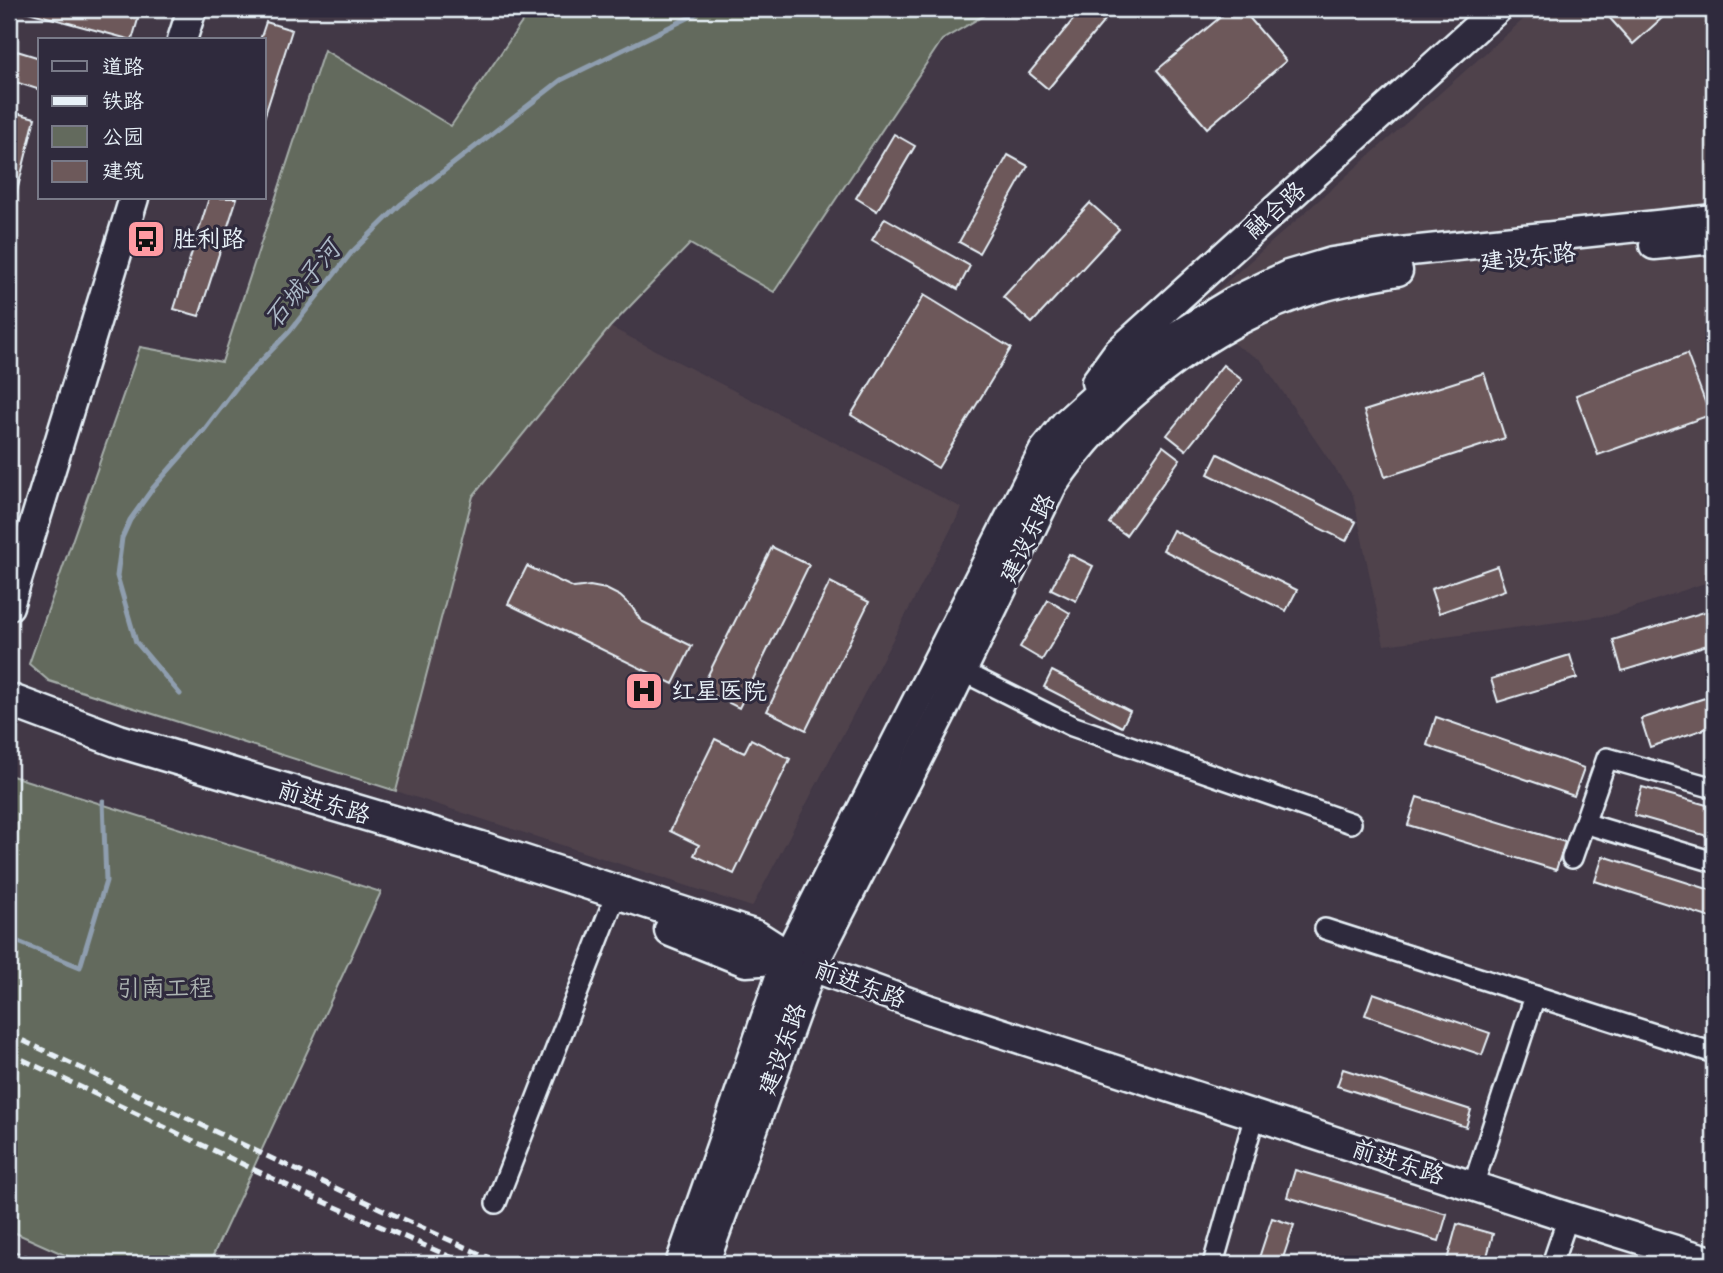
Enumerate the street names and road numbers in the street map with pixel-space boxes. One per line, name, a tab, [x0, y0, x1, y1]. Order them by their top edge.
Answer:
street label: 融合路	[1234, 170, 1316, 250]
street label: 建设东路	[1478, 231, 1578, 283]
street label: 建设东路	[987, 486, 1067, 590]
street label: 前进东路	[272, 768, 376, 836]
street label: 前进东路	[808, 948, 912, 1020]
street label: 建设东路	[746, 997, 818, 1101]
street label: 前进东路	[1346, 1127, 1450, 1197]

